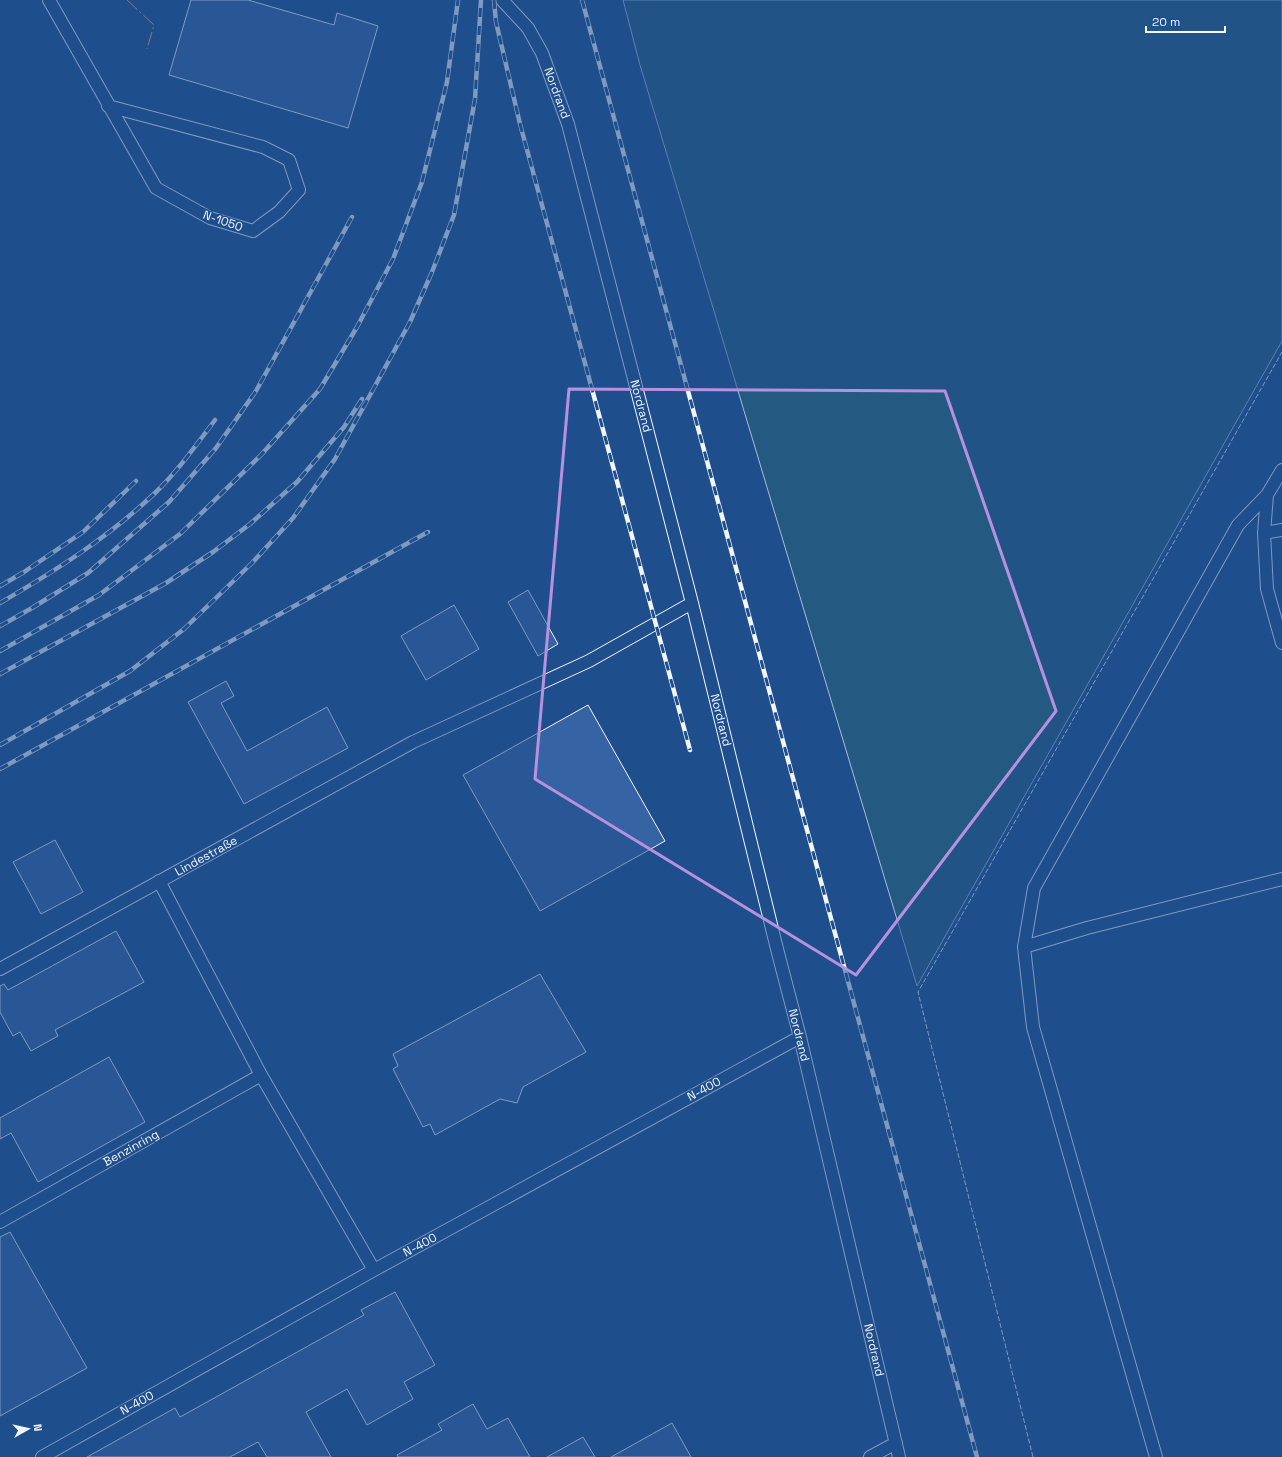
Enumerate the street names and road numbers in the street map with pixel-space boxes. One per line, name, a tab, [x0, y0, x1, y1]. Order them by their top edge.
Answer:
street label: Nordrand	[540, 65, 574, 121]
street label: N-1050	[201, 207, 245, 235]
street label: Nordrand	[626, 378, 656, 434]
street label: Nordrand	[707, 692, 735, 748]
street label: Lindestraße	[172, 832, 240, 880]
street label: Nordrand	[785, 1007, 813, 1063]
street label: N-400	[684, 1073, 724, 1105]
street label: Benzinring	[100, 1126, 162, 1170]
street label: N-400	[400, 1229, 440, 1261]
street label: Nordrand	[860, 1322, 888, 1378]
street label: N-400	[117, 1387, 157, 1419]

